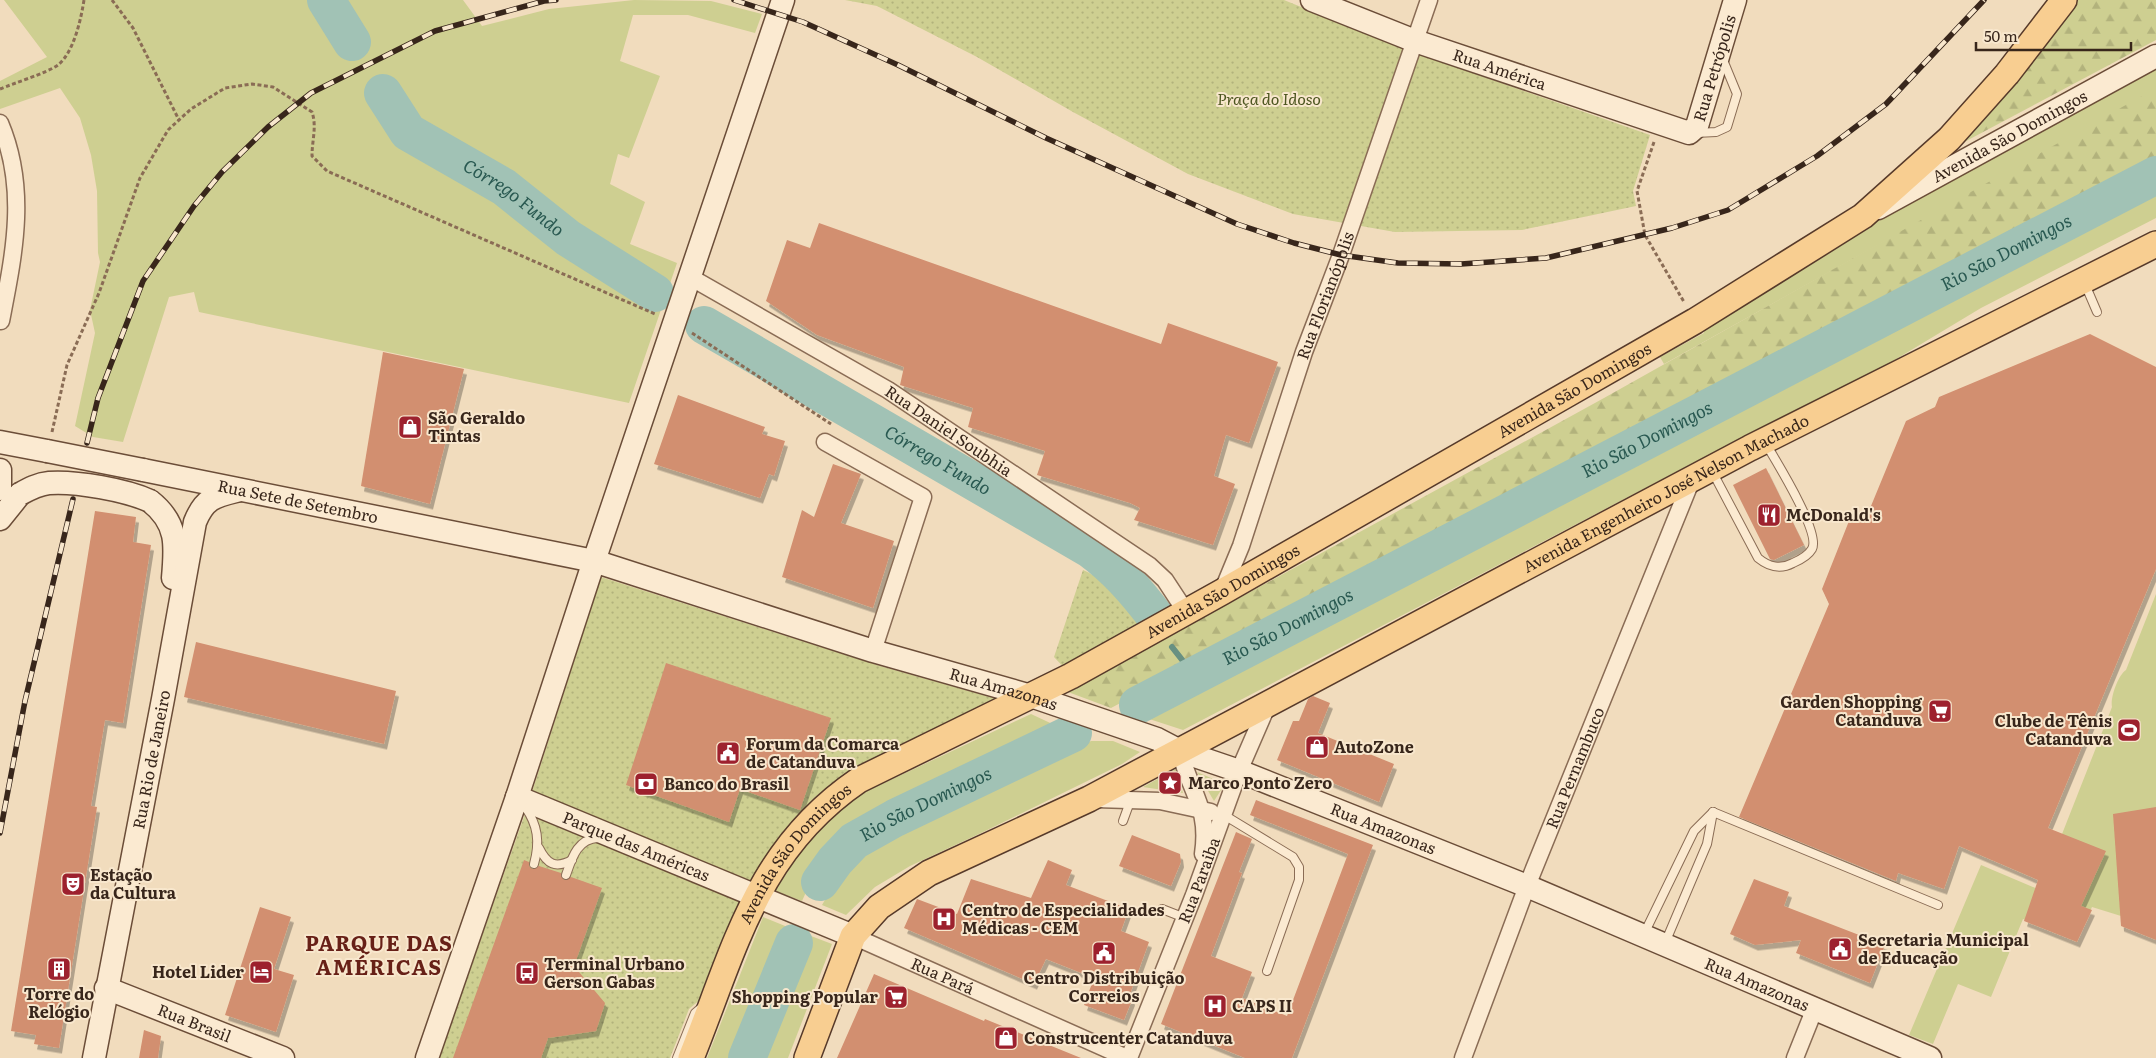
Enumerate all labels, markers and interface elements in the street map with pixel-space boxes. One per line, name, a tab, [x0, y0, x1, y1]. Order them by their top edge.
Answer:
street label: Rua Petrópolis	[1686, 12, 1741, 124]
scale bar	[1976, 20, 2131, 52]
text: 50 m	[1984, 24, 2018, 47]
street label: Rua América	[1450, 42, 1550, 95]
street label: Avenida São Domingos	[1927, 83, 2091, 187]
park label: Praça do Idoso	[1217, 86, 1321, 110]
water label: Córrego Fundo	[458, 151, 571, 242]
water label: Rio São Domingos	[1935, 206, 2076, 297]
street label: Rua Florianópolis	[1289, 228, 1359, 362]
street label: Avenida São Domingos	[1493, 336, 1655, 443]
street label: Rua Daniel Soubhia	[881, 378, 1018, 482]
water label: Rio São Domingos	[1576, 393, 1717, 484]
place label: São Geraldo Tintas	[428, 405, 525, 447]
street label: Avenida Engenheiro José Nelson Machado	[1518, 407, 1813, 578]
shop icon: São Geraldo Tintas	[397, 414, 423, 440]
water label: Córrego Fundo	[880, 418, 997, 501]
street label: Rua Sete de Setembro	[216, 472, 380, 528]
restaurant icon: McDonald's	[1756, 502, 1782, 528]
place label: McDonald's	[1786, 502, 1881, 526]
street label: Avenida São Domingos	[1141, 537, 1304, 643]
water label: Rio São Domingos	[1217, 580, 1358, 671]
street label: Rua Amazonas	[947, 660, 1061, 715]
street label: Rua Rio de Janeiro	[125, 688, 175, 831]
place label: Garden Shopping Catanduva	[1780, 689, 1923, 731]
supermarket icon: Garden Shopping Catanduva	[1927, 698, 1953, 724]
street label: Rua Pernambuco	[1539, 703, 1609, 832]
place label: Clube de Tênis Catanduva	[1994, 708, 2113, 750]
sports icon: Clube de Tênis Catanduva	[2116, 717, 2142, 743]
place label: Forum da Comarca de Catanduva	[746, 731, 900, 773]
shop icon: AutoZone	[1304, 734, 1330, 760]
place label: AutoZone	[1334, 734, 1414, 758]
public building icon: Forum da Comarca de Catanduva	[715, 740, 741, 766]
water label: Rio São Domingos	[854, 759, 996, 847]
place icon: Marco Ponto Zero	[1157, 770, 1183, 796]
place label: Marco Ponto Zero	[1188, 770, 1332, 794]
bank icon: Banco do Brasil	[633, 771, 659, 797]
place label: Banco do Brasil	[664, 771, 789, 795]
street label: Avenida São Domingos	[732, 777, 855, 927]
street label: Rua Amazonas	[1327, 796, 1440, 859]
street label: Parque das Américas	[559, 804, 714, 886]
street label: Rua Paraiba	[1171, 833, 1225, 927]
place label: Estação da Cultura	[90, 862, 177, 904]
theatre icon: Estação da Cultura	[60, 871, 86, 897]
place label: Centro de Especialidades Médicas - CEM	[962, 897, 1165, 939]
hospital icon: Centro de Especialidades Médicas - CEM	[931, 906, 957, 932]
district label: PARQUE DAS AMÉRICAS	[305, 926, 453, 981]
place label: Secretaria Municipal de Educação	[1858, 927, 2029, 969]
public building icon: Secretaria Municipal de Educação	[1827, 936, 1853, 962]
public building icon: Centro Distribuição Correios	[1091, 940, 1117, 966]
street label: Rua Pará	[907, 950, 979, 1000]
street label: Rua Amazonas	[1701, 950, 1813, 1016]
place label: Terminal Urbano Gerson Gabas	[544, 951, 685, 993]
building icon: Torre do Relógio	[46, 956, 72, 982]
place label: Hotel Lider	[152, 959, 244, 983]
hotel icon: Hotel Lider	[248, 959, 274, 985]
bus stop icon: Terminal Urbano Gerson Gabas	[514, 960, 540, 986]
place label: Centro Distribuição Correios	[1023, 965, 1185, 1007]
place label: Torre do Relógio	[24, 981, 94, 1023]
place label: Shopping Popular	[732, 984, 878, 1008]
supermarket icon: Shopping Popular	[883, 984, 909, 1010]
hospital icon: CAPS II	[1202, 993, 1228, 1019]
place label: CAPS II	[1232, 993, 1292, 1017]
street label: Rua Brasil	[154, 997, 235, 1047]
shop icon: Construcenter Catanduva	[993, 1025, 1019, 1051]
place label: Construcenter Catanduva	[1024, 1025, 1233, 1049]

